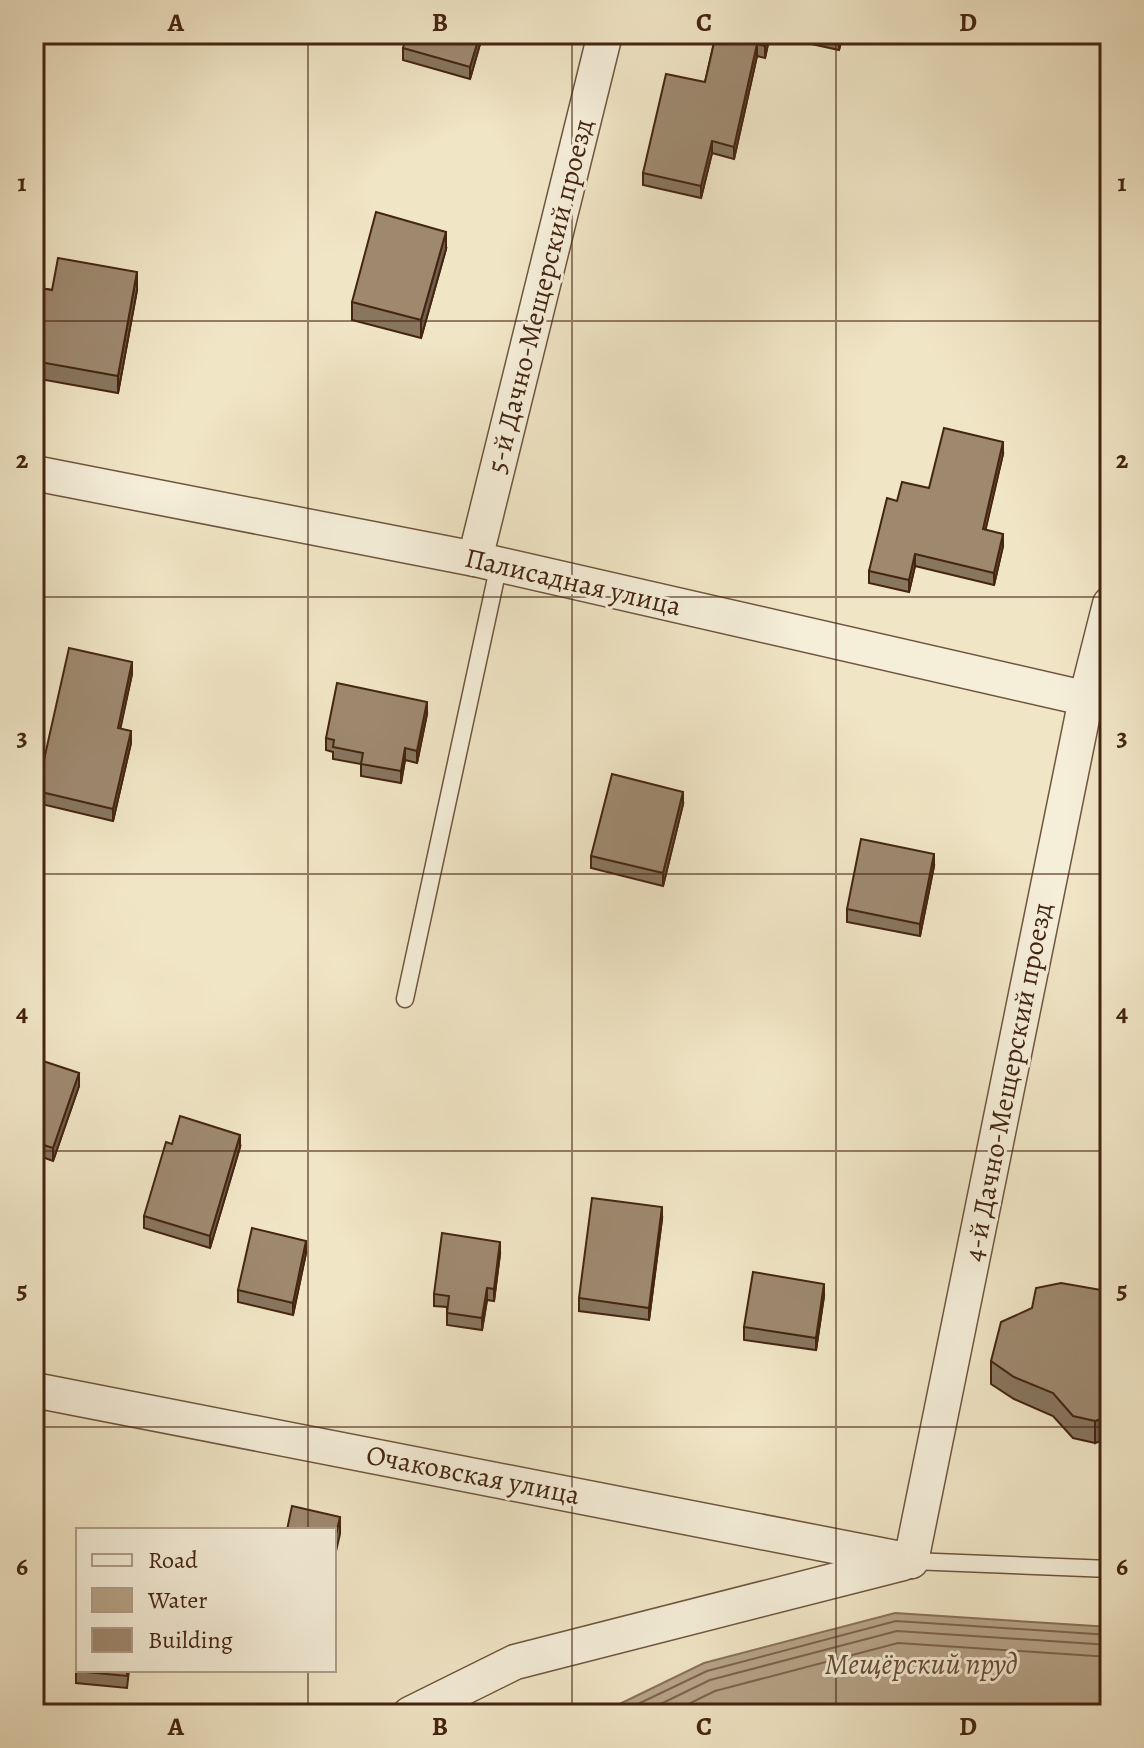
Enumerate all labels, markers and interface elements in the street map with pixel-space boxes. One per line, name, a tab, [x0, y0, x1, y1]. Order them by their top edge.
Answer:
text: A	[167, 5, 185, 40]
text: B	[432, 5, 448, 40]
text: C	[696, 5, 712, 40]
text: D	[959, 5, 977, 40]
street label: 5-й Дачно-Мещерский проезд	[478, 115, 602, 477]
text: 1	[17, 165, 27, 200]
text: 1	[1117, 165, 1127, 200]
text: 2	[16, 442, 29, 477]
text: 2	[1116, 442, 1129, 477]
street label: Палисадная улица	[461, 539, 685, 625]
text: 3	[16, 719, 28, 754]
text: 3	[1116, 719, 1128, 754]
street label: 4-й Дачно-Мещерский проезд	[955, 899, 1061, 1265]
text: 4	[16, 995, 28, 1030]
text: 4	[1116, 995, 1128, 1030]
text: 5	[16, 1272, 28, 1307]
text: 5	[1116, 1272, 1128, 1307]
street label: Очаковская улица	[363, 1436, 583, 1514]
legend	[76, 1528, 336, 1672]
text: Road	[148, 1544, 198, 1576]
text: 6	[16, 1549, 28, 1584]
text: 6	[1116, 1549, 1128, 1584]
text: Water	[147, 1584, 208, 1616]
text: Building	[148, 1624, 233, 1656]
water label: Мещёрский пруд	[824, 1644, 1018, 1684]
text: A	[167, 1709, 185, 1744]
text: B	[432, 1709, 448, 1744]
text: C	[696, 1709, 712, 1744]
text: D	[959, 1709, 977, 1744]

